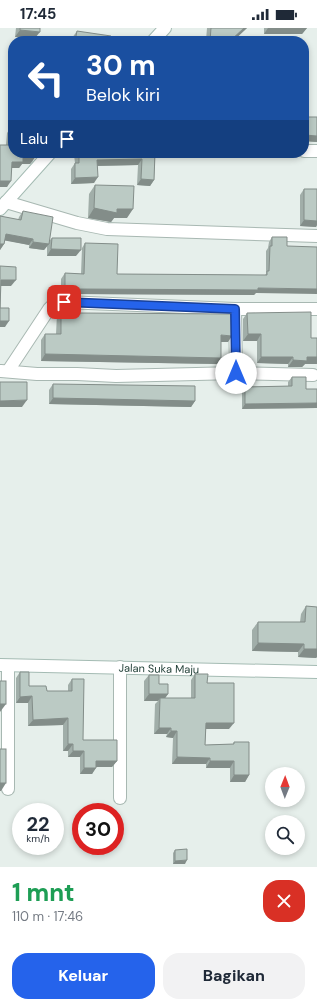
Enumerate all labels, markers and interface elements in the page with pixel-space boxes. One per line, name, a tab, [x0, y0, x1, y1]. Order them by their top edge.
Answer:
text: 17:45	[20, 4, 56, 24]
text: 30 m	[86, 47, 156, 84]
icon: left	[20, 52, 72, 104]
text: Belok kiri	[86, 83, 160, 107]
icon: arrive	[56, 128, 78, 150]
text: Lalu	[20, 129, 48, 149]
pin	[47, 285, 81, 319]
icon: arrive	[53, 291, 75, 313]
position arrow	[215, 352, 257, 394]
street label: Jalan Suka Maju	[119, 661, 199, 676]
north arrow	[265, 767, 305, 807]
map controls	[265, 767, 305, 855]
speed limit sign: 30	[72, 803, 124, 855]
text: 22	[26, 811, 50, 837]
button: search	[265, 815, 305, 855]
text: km/h	[26, 832, 50, 845]
text: 1 mnt	[12, 877, 75, 908]
button: close	[263, 880, 305, 922]
text: 110 m · 17:46	[12, 908, 83, 925]
button: Keluar	[12, 953, 155, 999]
button: Bagikan	[163, 953, 305, 999]

